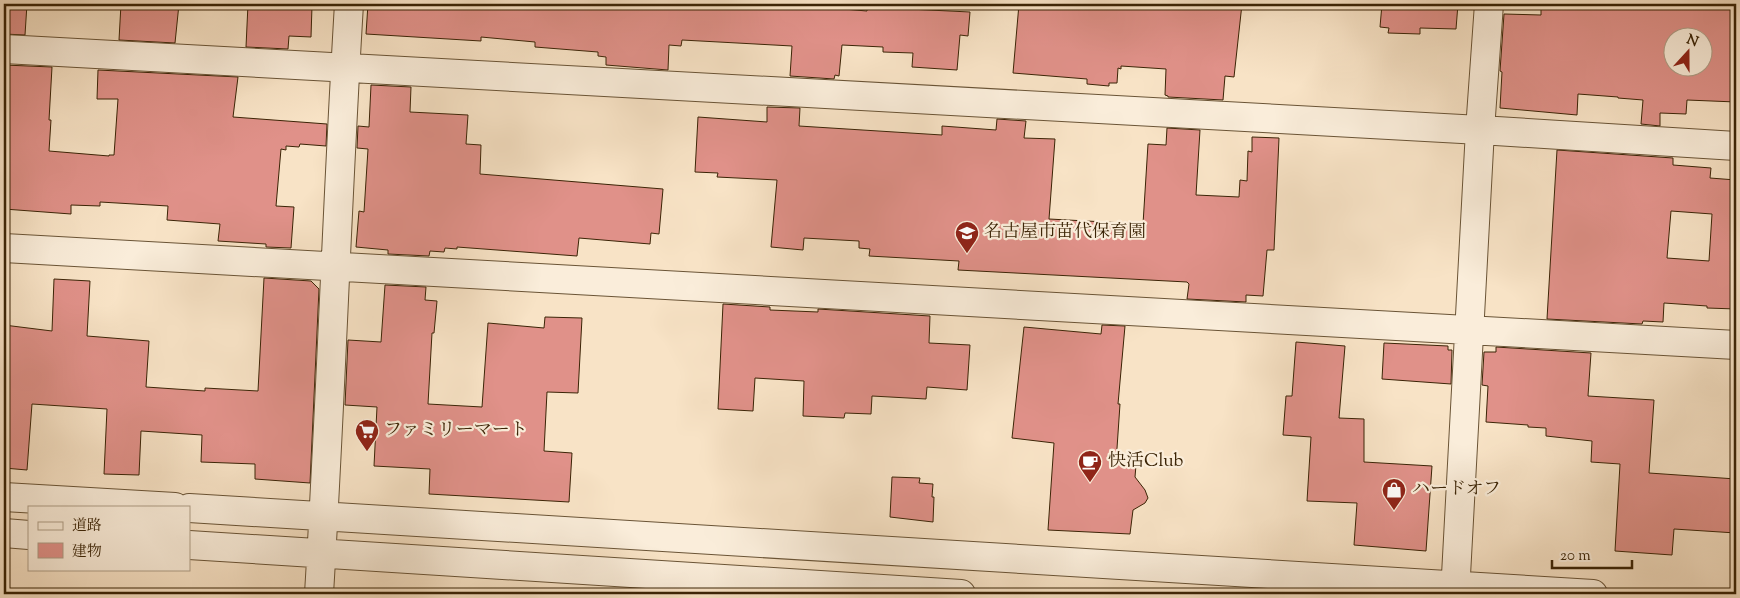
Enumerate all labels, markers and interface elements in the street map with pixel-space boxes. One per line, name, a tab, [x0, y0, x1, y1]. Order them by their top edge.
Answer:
north arrow	[1662, 28, 1712, 78]
text: N	[1683, 30, 1701, 53]
school or university icon: 名古屋市苗代保育園	[954, 220, 980, 254]
place label: 名古屋市苗代保育園	[984, 220, 1146, 246]
supermarket icon: ファミリーマート	[354, 418, 380, 452]
place label: ファミリーマート	[384, 418, 528, 444]
cafe icon: 快活Club	[1077, 449, 1103, 483]
place label: 快活Club	[1108, 449, 1184, 475]
shop icon: ハードオフ	[1381, 477, 1407, 511]
place label: ハードオフ	[1412, 477, 1501, 503]
legend	[28, 506, 190, 570]
text: 道路	[72, 516, 102, 537]
scale bar	[1552, 538, 1632, 570]
text: 建物	[72, 542, 102, 563]
text: 20 m	[1560, 546, 1591, 567]

